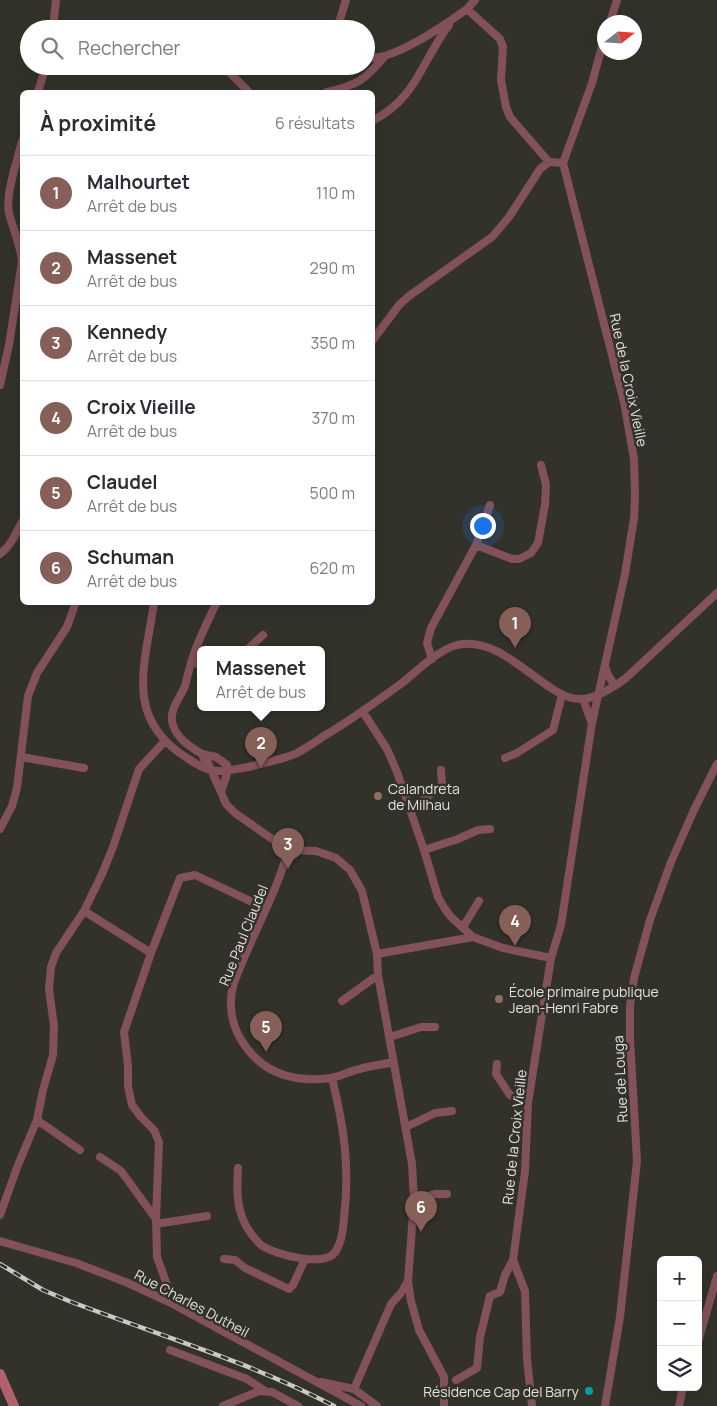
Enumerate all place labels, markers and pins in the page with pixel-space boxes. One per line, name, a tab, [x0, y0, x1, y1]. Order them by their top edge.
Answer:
pin: 1	[499, 607, 531, 648]
pin: 2	[245, 727, 277, 768]
place label: Calandreta de Milhau	[388, 779, 460, 814]
marker: Calandreta de Milhau	[372, 790, 384, 802]
pin: 3	[272, 828, 304, 869]
pin: 4	[499, 905, 531, 946]
place label: École primaire publique Jean-Henri Fabre	[509, 982, 659, 1017]
marker: École primaire publique Jean-Henri Fabre	[493, 993, 505, 1005]
pin: 5	[250, 1011, 282, 1052]
pin: 6	[405, 1191, 437, 1232]
place label: Résidence Cap del Barry	[423, 1382, 580, 1401]
marker: Résidence Cap del Barry	[583, 1385, 595, 1397]

